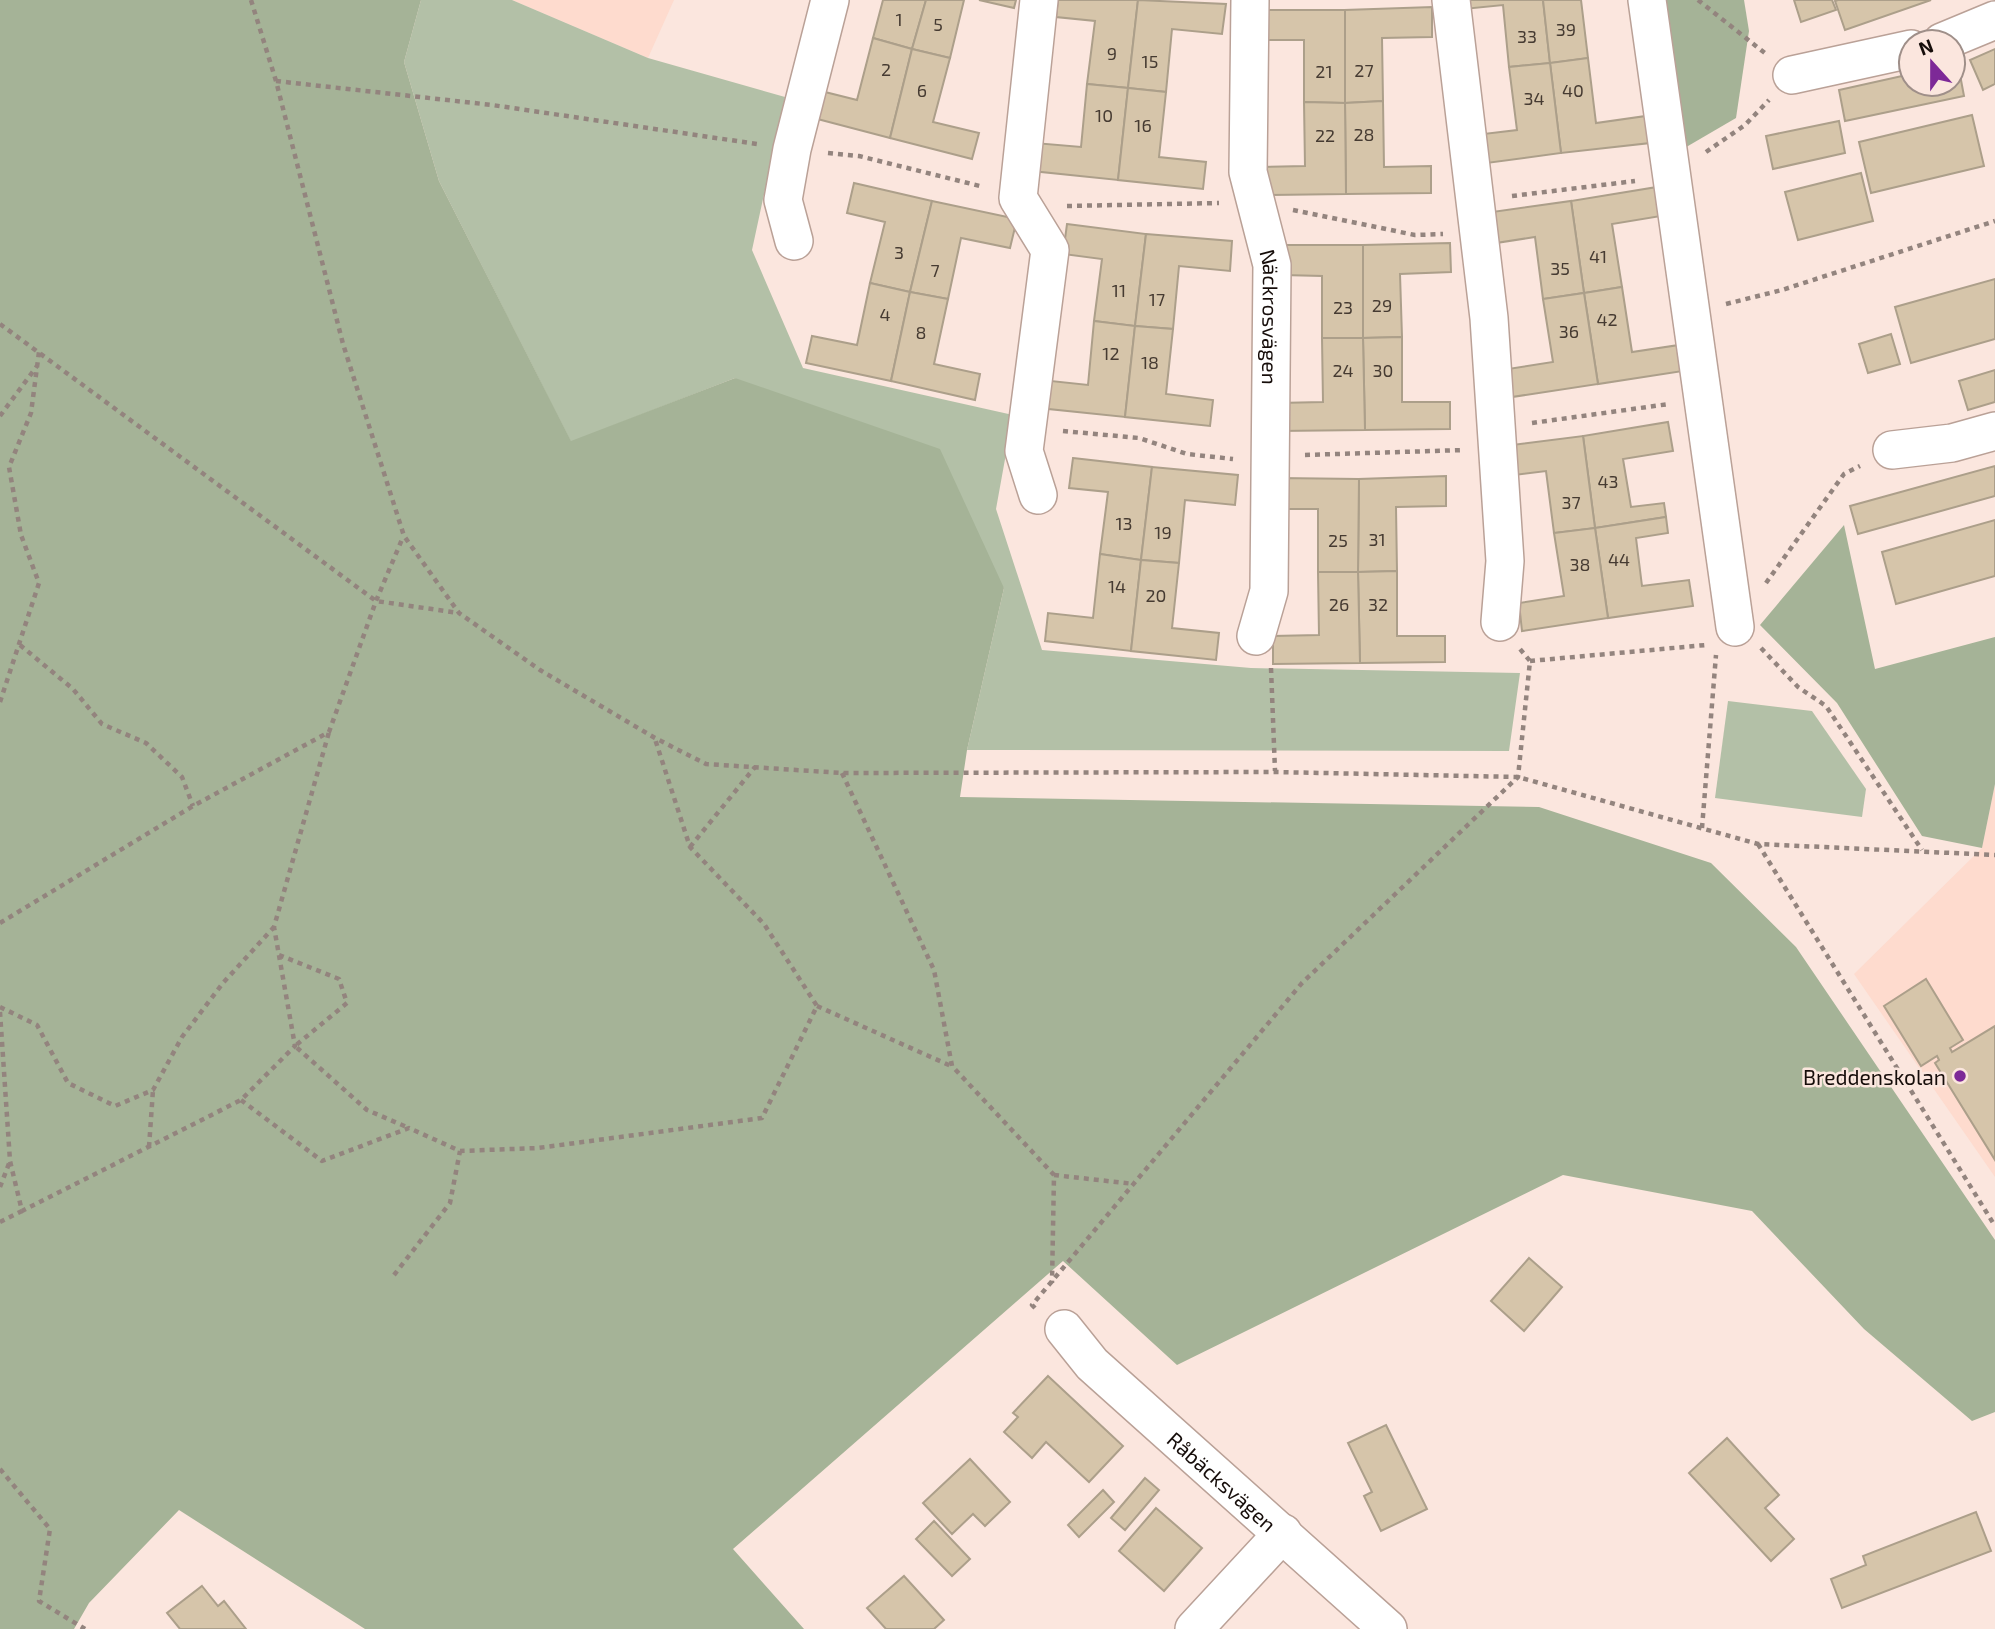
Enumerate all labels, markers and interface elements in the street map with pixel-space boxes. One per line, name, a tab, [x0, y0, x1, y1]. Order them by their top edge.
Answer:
house number: 1	[895, 8, 903, 30]
house number: 5	[933, 13, 943, 35]
house number: 39	[1556, 18, 1576, 40]
house number: 33	[1517, 25, 1537, 47]
north arrow	[1897, 28, 1967, 98]
text: N	[1915, 33, 1936, 60]
house number: 9	[1107, 42, 1117, 64]
house number: 15	[1142, 50, 1158, 72]
house number: 2	[881, 58, 891, 80]
house number: 27	[1354, 59, 1374, 81]
house number: 21	[1315, 60, 1333, 82]
house number: 6	[917, 79, 927, 101]
house number: 40	[1562, 79, 1584, 101]
house number: 34	[1523, 87, 1545, 109]
house number: 10	[1095, 104, 1113, 126]
house number: 16	[1134, 114, 1152, 136]
house number: 28	[1353, 123, 1375, 145]
house number: 22	[1315, 124, 1335, 146]
house number: 3	[894, 241, 904, 263]
house number: 41	[1589, 245, 1607, 267]
street label: Näckrosvägen	[1256, 246, 1285, 385]
house number: 35	[1550, 257, 1570, 279]
house number: 7	[930, 259, 940, 281]
house number: 11	[1112, 279, 1126, 301]
house number: 17	[1149, 288, 1165, 310]
house number: 29	[1372, 294, 1392, 316]
house number: 23	[1333, 296, 1353, 318]
house number: 4	[879, 303, 891, 325]
house number: 42	[1596, 308, 1618, 330]
house number: 36	[1559, 320, 1579, 342]
house number: 8	[916, 321, 926, 343]
house number: 12	[1102, 342, 1120, 364]
house number: 18	[1141, 351, 1159, 373]
house number: 24	[1332, 359, 1354, 381]
house number: 30	[1373, 359, 1393, 381]
house number: 43	[1597, 470, 1619, 492]
house number: 37	[1561, 491, 1581, 513]
house number: 13	[1115, 512, 1133, 534]
house number: 19	[1154, 521, 1172, 543]
house number: 31	[1368, 528, 1386, 550]
house number: 25	[1328, 529, 1348, 551]
house number: 44	[1608, 548, 1630, 570]
house number: 38	[1570, 553, 1590, 575]
house number: 14	[1108, 575, 1126, 597]
house number: 20	[1146, 584, 1166, 606]
house number: 26	[1329, 593, 1349, 615]
house number: 32	[1368, 593, 1388, 615]
place label: Breddenskolan	[1803, 1064, 1946, 1089]
marker: Breddenskolan	[1952, 1068, 1968, 1084]
street label: Råbäcksvägen	[1163, 1426, 1282, 1536]

